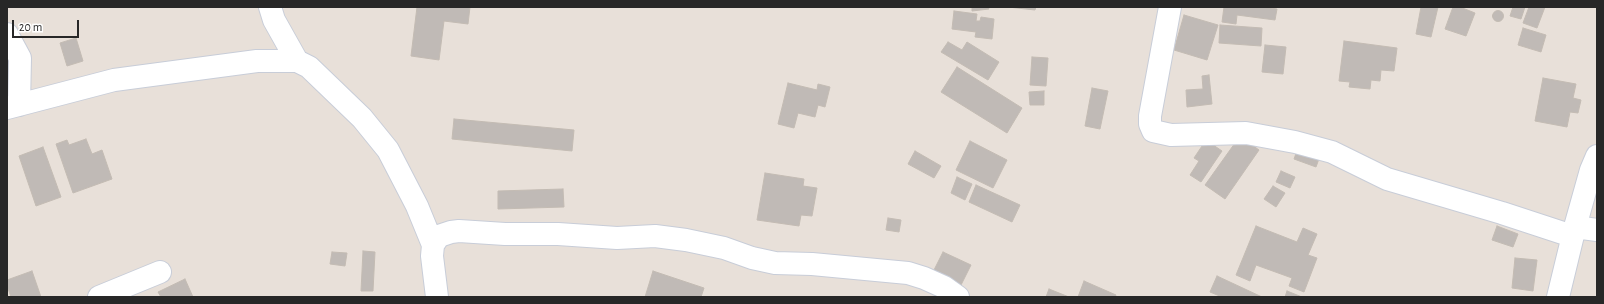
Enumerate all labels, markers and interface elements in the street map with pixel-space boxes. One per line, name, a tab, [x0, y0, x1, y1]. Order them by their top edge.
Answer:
scale bar	[14, 12, 81, 38]
text: 20 m	[19, 21, 42, 33]

